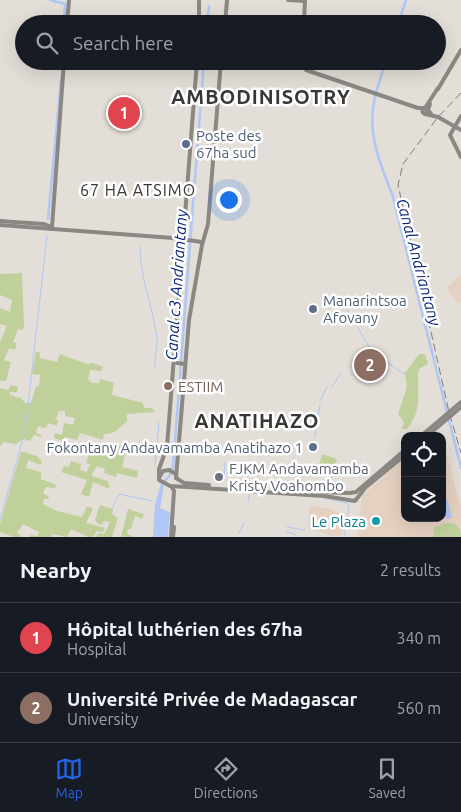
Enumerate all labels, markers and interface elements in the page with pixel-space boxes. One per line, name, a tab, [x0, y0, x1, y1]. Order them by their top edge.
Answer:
search box	[15, 15, 446, 70]
icon: search	[33, 29, 61, 57]
text: Search here	[73, 32, 173, 54]
district label: AMBODINISOTRY	[171, 85, 351, 108]
pin: 1	[108, 94, 140, 132]
place label: Poste des 67ha sud	[196, 127, 261, 161]
marker: Poste des 67ha sud	[180, 138, 192, 150]
district label: 67 HA ATSIMO	[80, 181, 196, 199]
your location	[216, 187, 242, 213]
water label: Canal Andriantany	[393, 196, 445, 328]
water label: Canal c3 Andriantany	[162, 208, 190, 361]
place label: Manarintsoa Afovany	[323, 292, 407, 326]
marker: Manarintsoa Afovany	[307, 303, 319, 315]
pin: 2	[354, 346, 386, 384]
place label: ESTIIM	[178, 378, 223, 395]
marker: ESTIIM	[162, 380, 174, 392]
district label: ANATIHAZO	[194, 409, 320, 432]
map controls	[401, 432, 446, 522]
button: locate	[401, 432, 446, 477]
place label: Fokontany Andavamamba Anatihazo 1	[46, 439, 303, 456]
marker: Fokontany Andavamamba Anatihazo 1	[307, 441, 319, 453]
place label: FJKM Andavamamba Kristy Voahombo	[229, 460, 369, 494]
marker: FJKM Andavamamba Kristy Voahombo	[213, 471, 225, 483]
button: layers	[401, 477, 446, 522]
place label: Le Plaza	[311, 513, 366, 530]
marker: Le Plaza	[370, 515, 382, 527]
text: Nearby	[20, 558, 91, 582]
text: 2 results	[380, 561, 441, 579]
text: Hôpital luthérien des 67ha	[67, 618, 303, 640]
text: 1	[31, 629, 41, 647]
text: 340 m	[396, 629, 441, 647]
text: Hospital	[67, 640, 126, 658]
text: Université Privée de Madagascar	[67, 688, 357, 710]
text: 2	[31, 699, 41, 717]
text: 560 m	[396, 699, 441, 717]
text: University	[67, 710, 138, 728]
tab: Map	[55, 755, 83, 801]
tab: Directions	[194, 755, 258, 801]
tab: Saved	[368, 755, 406, 801]

